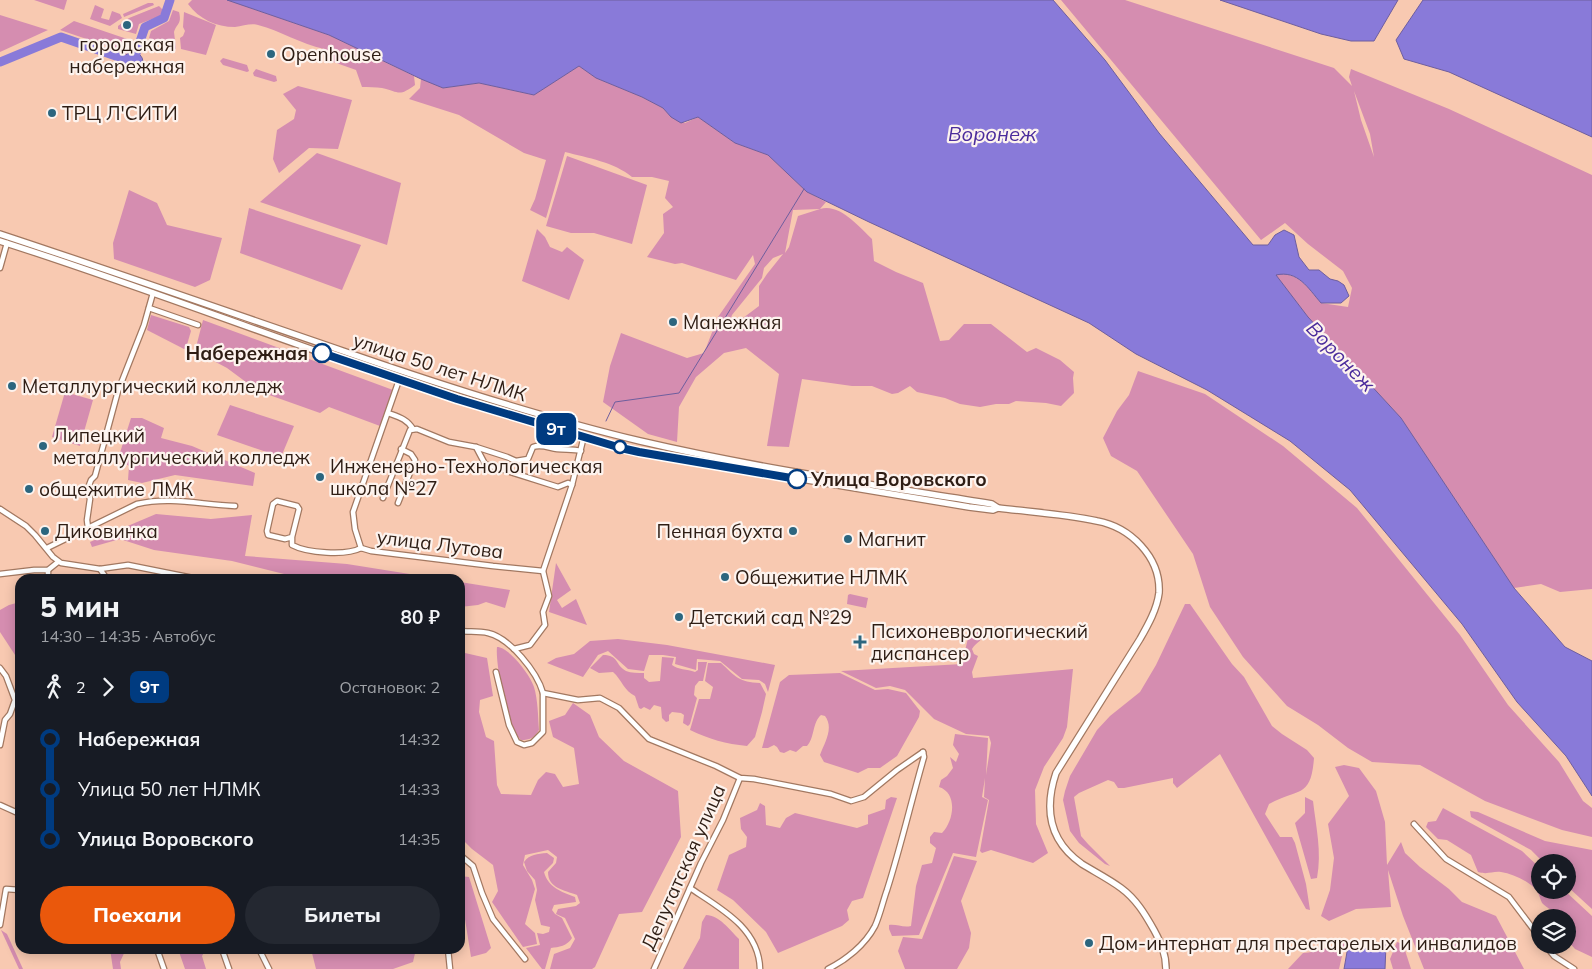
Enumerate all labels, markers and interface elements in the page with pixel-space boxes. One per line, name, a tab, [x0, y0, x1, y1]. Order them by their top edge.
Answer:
marker: городская набережная	[121, 19, 133, 31]
place label: городская набережная	[69, 32, 185, 78]
place label: Openhouse	[281, 42, 381, 66]
marker: Openhouse	[265, 48, 277, 60]
place label: ТРЦ Л'СИТИ	[62, 101, 178, 125]
marker: ТРЦ Л'СИТИ	[46, 107, 58, 119]
water label: Воронеж	[948, 121, 1037, 146]
place label: Манежная	[683, 310, 782, 334]
marker: Манежная	[667, 316, 679, 328]
water label: Воронеж	[1301, 316, 1381, 397]
street label: улица 50 лет НЛМК	[350, 328, 530, 407]
place label: Набережная	[186, 341, 308, 365]
marker: Набережная	[312, 343, 332, 363]
place label: Металлургический колледж	[22, 374, 283, 398]
marker: Металлургический колледж	[6, 380, 18, 392]
line badge: 9т	[534, 413, 578, 445]
text: 9т	[546, 417, 566, 440]
place label: Липецкий металлургический колледж	[53, 423, 311, 469]
marker: Липецкий металлургический колледж	[37, 440, 49, 452]
unlabelled marker	[613, 440, 627, 454]
place label: Инженерно-Технологическая школа №27	[330, 454, 603, 500]
place label: Улица Воровского	[810, 467, 987, 491]
marker: Улица Воровского	[787, 469, 807, 489]
marker: Инженерно-Технологическая школа №27	[314, 471, 326, 483]
place label: общежитие ЛМК	[39, 477, 194, 501]
marker: общежитие ЛМК	[23, 483, 35, 495]
place label: Диковинка	[55, 519, 158, 543]
place label: Пенная бухта	[657, 519, 783, 543]
street label: улица Лутова	[376, 524, 504, 564]
marker: Диковинка	[39, 525, 51, 537]
marker: Пенная бухта	[787, 525, 799, 537]
place label: Магнит	[858, 527, 926, 551]
marker: Магнит	[842, 533, 854, 545]
place label: Общежитие НЛМК	[735, 565, 908, 589]
marker: Общежитие НЛМК	[719, 571, 731, 583]
text: 5 мин	[40, 589, 120, 624]
text: 80 ₽	[401, 605, 440, 629]
place label: Детский сад №29	[689, 605, 852, 629]
marker: Детский сад №29	[673, 611, 685, 623]
place label: Психоневрологический диспансер	[871, 619, 1088, 665]
text: 14:30 – 14:35 · Автобус	[40, 626, 216, 646]
marker: Психоневрологический диспансер	[853, 635, 867, 649]
icon: walk	[40, 673, 68, 701]
icon: forward	[94, 673, 122, 701]
text: 9т	[140, 675, 159, 698]
text: 2	[76, 677, 86, 697]
text: Остановок: 2	[339, 677, 440, 697]
text: Набережная	[78, 727, 200, 751]
text: 14:32	[398, 729, 440, 749]
text: Улица 50 лет НЛМК	[78, 777, 261, 801]
text: 14:33	[398, 779, 440, 799]
street label: Депутатская улица	[636, 781, 730, 953]
text: Улица Воровского	[78, 827, 254, 851]
text: 14:35	[398, 829, 440, 849]
map controls	[1531, 854, 1576, 954]
button: locate	[1531, 854, 1576, 899]
button: Поехали	[40, 886, 235, 944]
button: Билеты	[245, 886, 440, 944]
button: layers	[1531, 909, 1576, 954]
place label: Дом-интернат для престарелых и инвалидов	[1099, 931, 1517, 955]
marker: Дом-интернат для престарелых и инвалидов	[1083, 937, 1095, 949]

